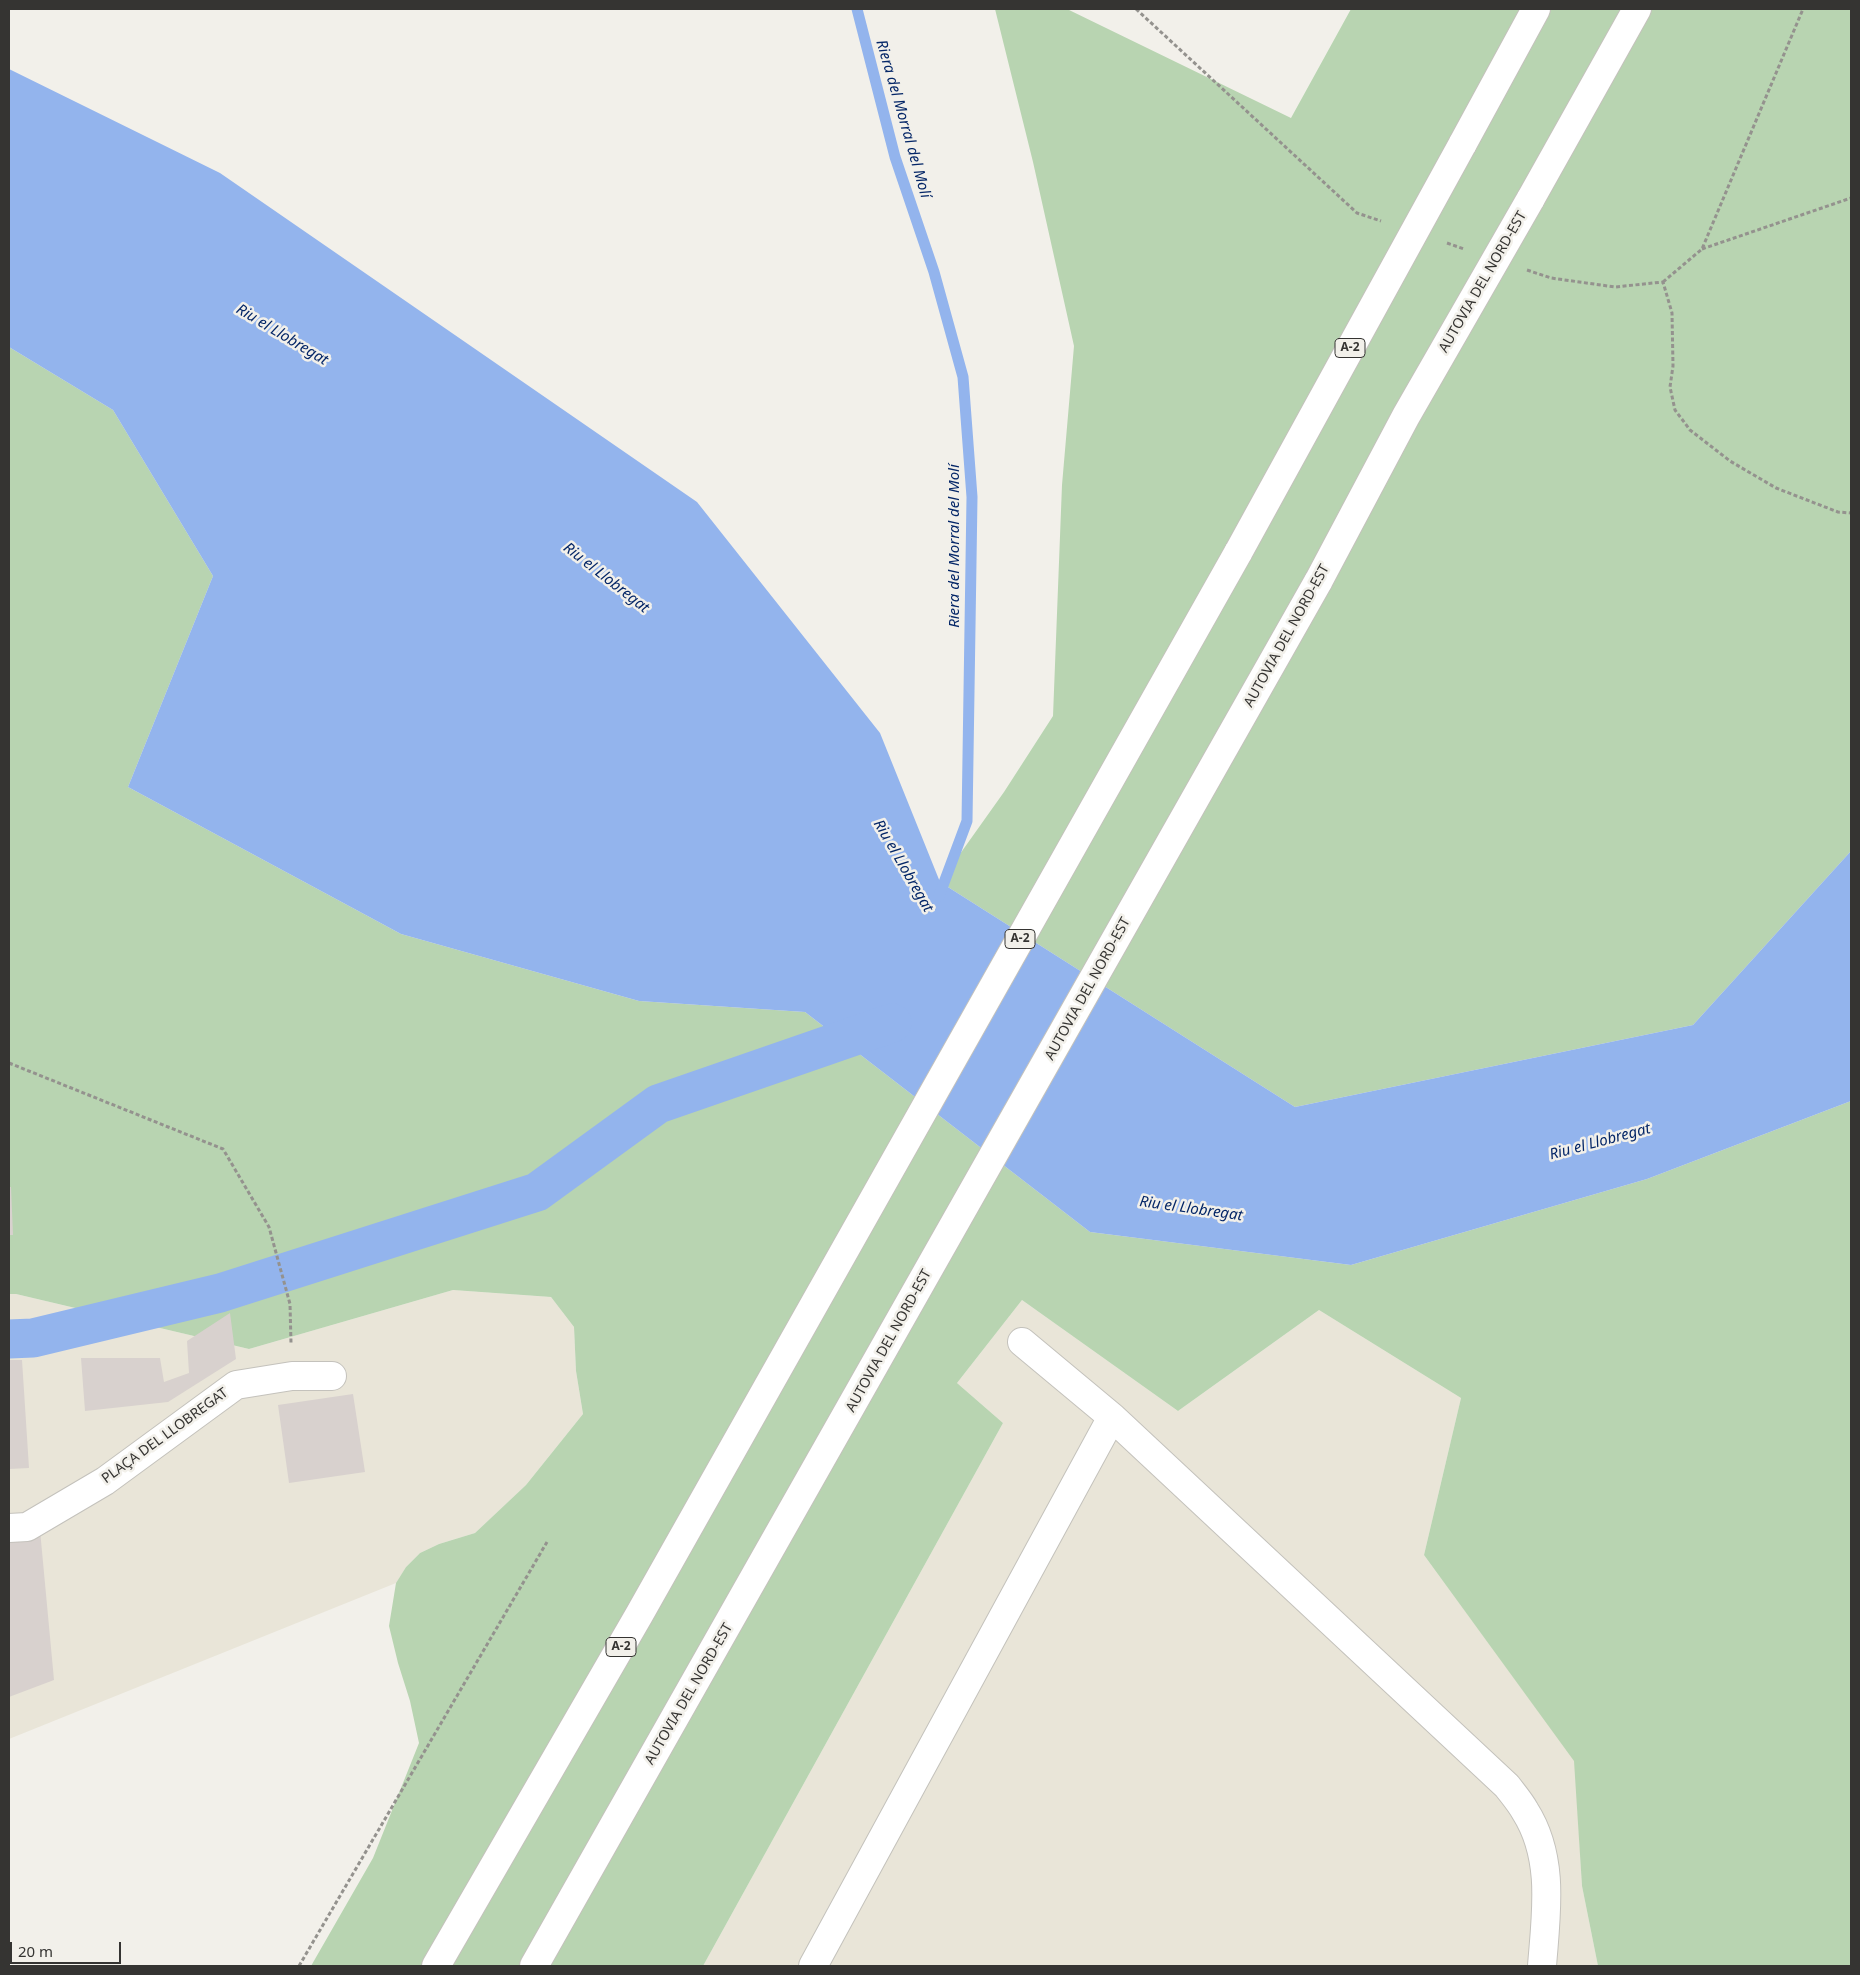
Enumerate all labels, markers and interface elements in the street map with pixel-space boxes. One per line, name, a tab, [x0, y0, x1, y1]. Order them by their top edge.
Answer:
water label: Riera del Morral del Molí	[872, 38, 934, 200]
street label: AUTOVIA DEL NORD-EST	[1436, 208, 1530, 356]
water label: Riu el Llobregat	[233, 301, 331, 369]
road number: A-2	[1335, 338, 1365, 358]
water label: Riera del Morral del Molí	[946, 464, 964, 628]
water label: Riu el Llobregat	[560, 539, 652, 617]
street label: AUTOVIA DEL NORD-EST	[1241, 562, 1333, 710]
water label: Riu el Llobregat	[869, 817, 937, 915]
street label: AUTOVIA DEL NORD-EST	[1042, 915, 1134, 1063]
road number: A-2	[1005, 930, 1035, 949]
water label: Riu el Llobregat	[1548, 1120, 1652, 1164]
water label: Riu el Llobregat	[1138, 1193, 1244, 1225]
street label: AUTOVIA DEL NORD-EST	[843, 1267, 935, 1415]
street label: PLAÇA DEL LLOBREGAT	[99, 1385, 231, 1487]
street label: AUTOVIA DEL NORD-EST	[642, 1620, 736, 1768]
road number: A-2	[606, 1638, 636, 1656]
scale bar	[12, 1932, 124, 1964]
text: 20 m	[18, 1941, 53, 1961]

